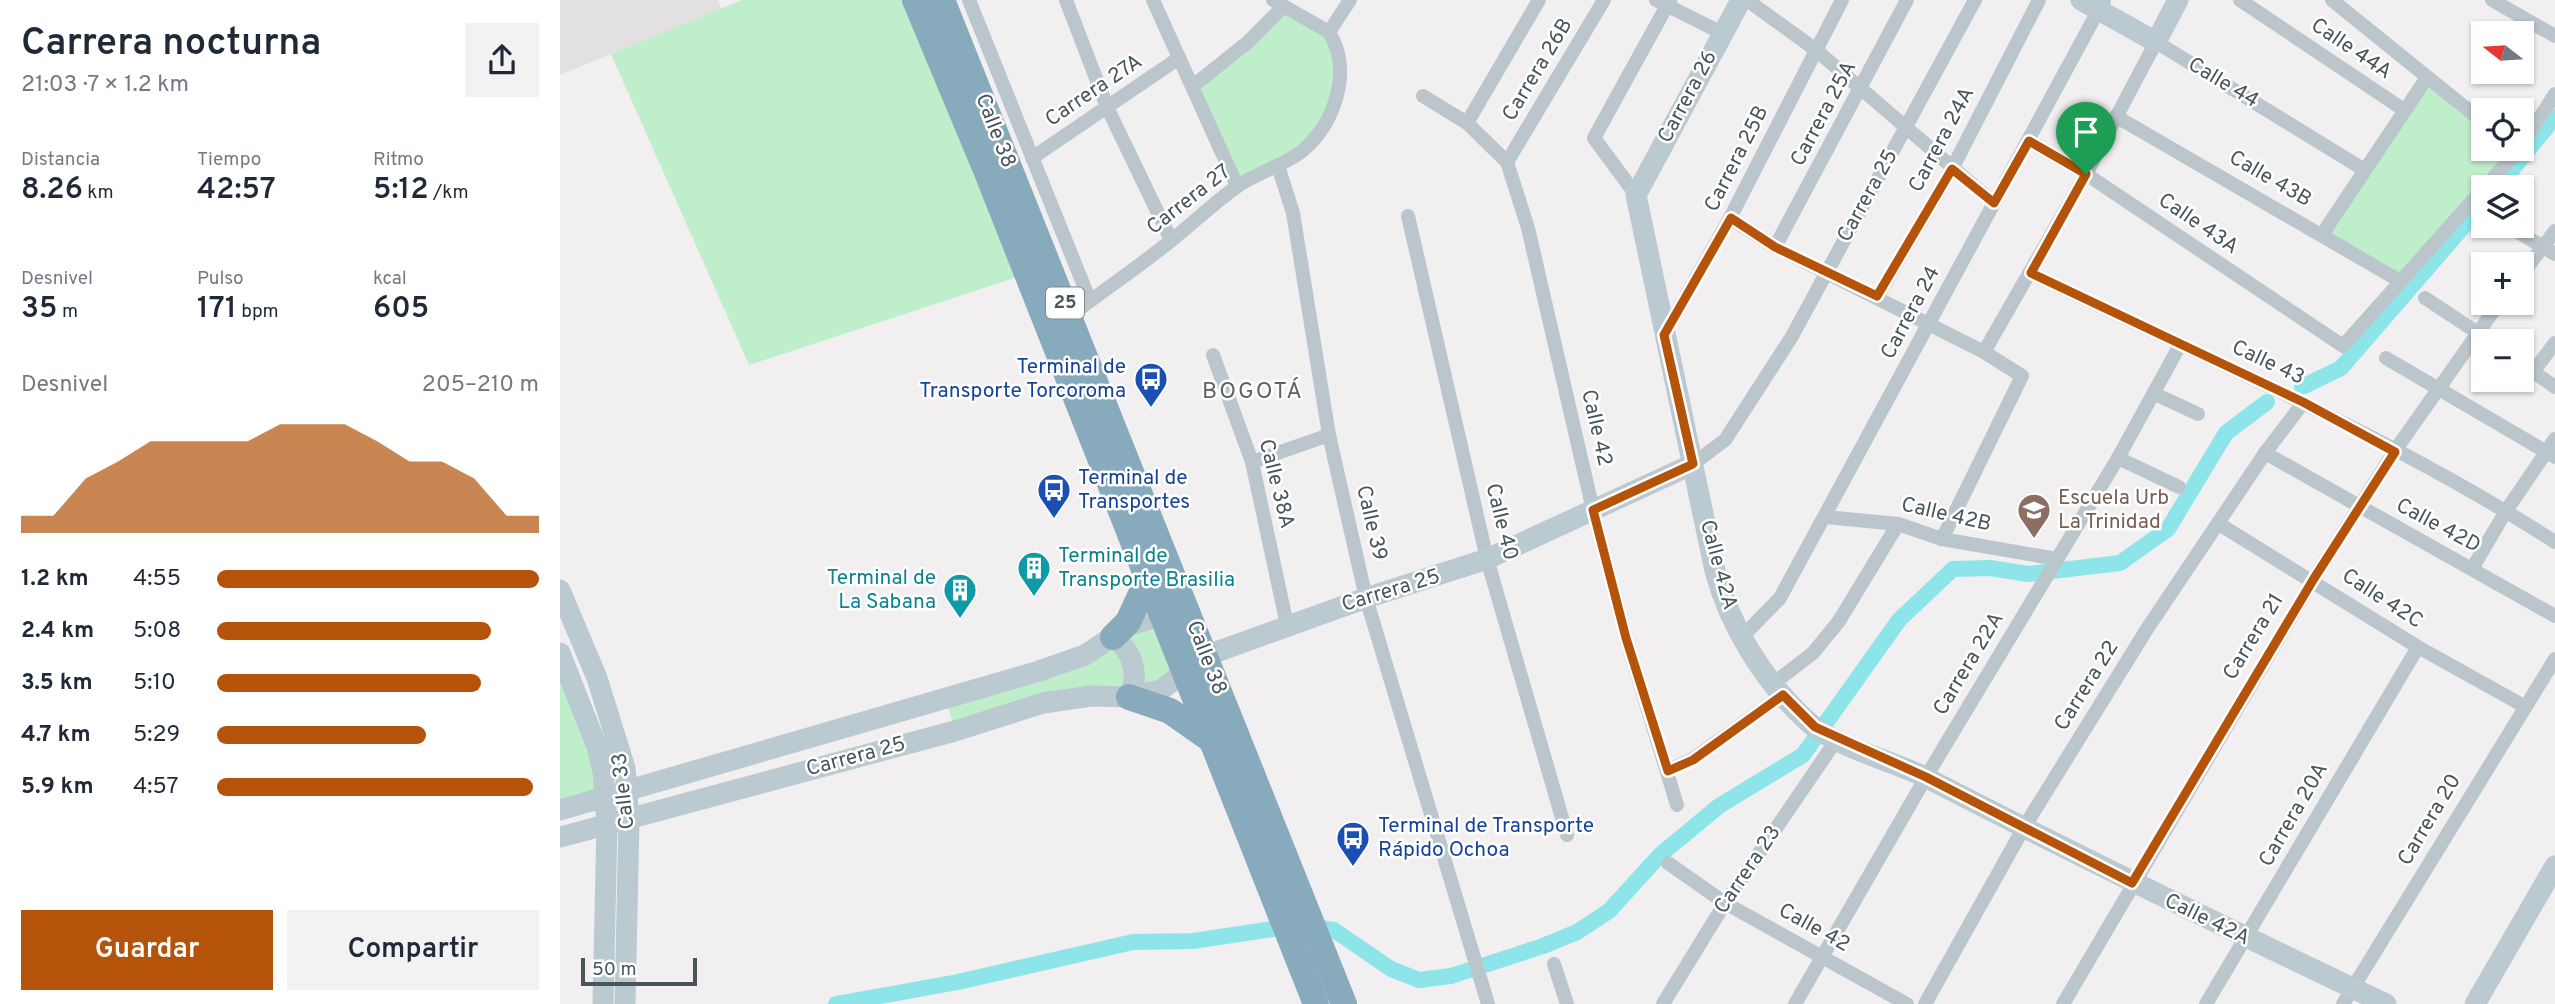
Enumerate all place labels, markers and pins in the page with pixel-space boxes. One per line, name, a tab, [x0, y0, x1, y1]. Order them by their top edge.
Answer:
pin	[2056, 102, 2116, 174]
place label: Terminal de Transporte Torcoroma	[919, 354, 1126, 405]
bus stop icon: Terminal de Transporte Torcoroma	[1132, 360, 1170, 409]
place label: Terminal de Transportes	[1078, 465, 1190, 516]
bus stop icon: Terminal de Transportes	[1035, 471, 1073, 520]
place label: Escuela Urb La Trinidad	[2058, 485, 2169, 536]
school or university icon: Escuela Urb La Trinidad	[2015, 491, 2053, 540]
place label: Terminal de Transporte Brasilia	[1058, 543, 1235, 594]
building icon: Terminal de Transporte Brasilia	[1015, 549, 1053, 598]
place label: Terminal de La Sabana	[826, 565, 936, 616]
building icon: Terminal de La Sabana	[941, 571, 979, 620]
place label: Terminal de Transporte Rápido Ochoa	[1378, 813, 1594, 864]
bus stop icon: Terminal de Transporte Rápido Ochoa	[1334, 819, 1372, 868]

